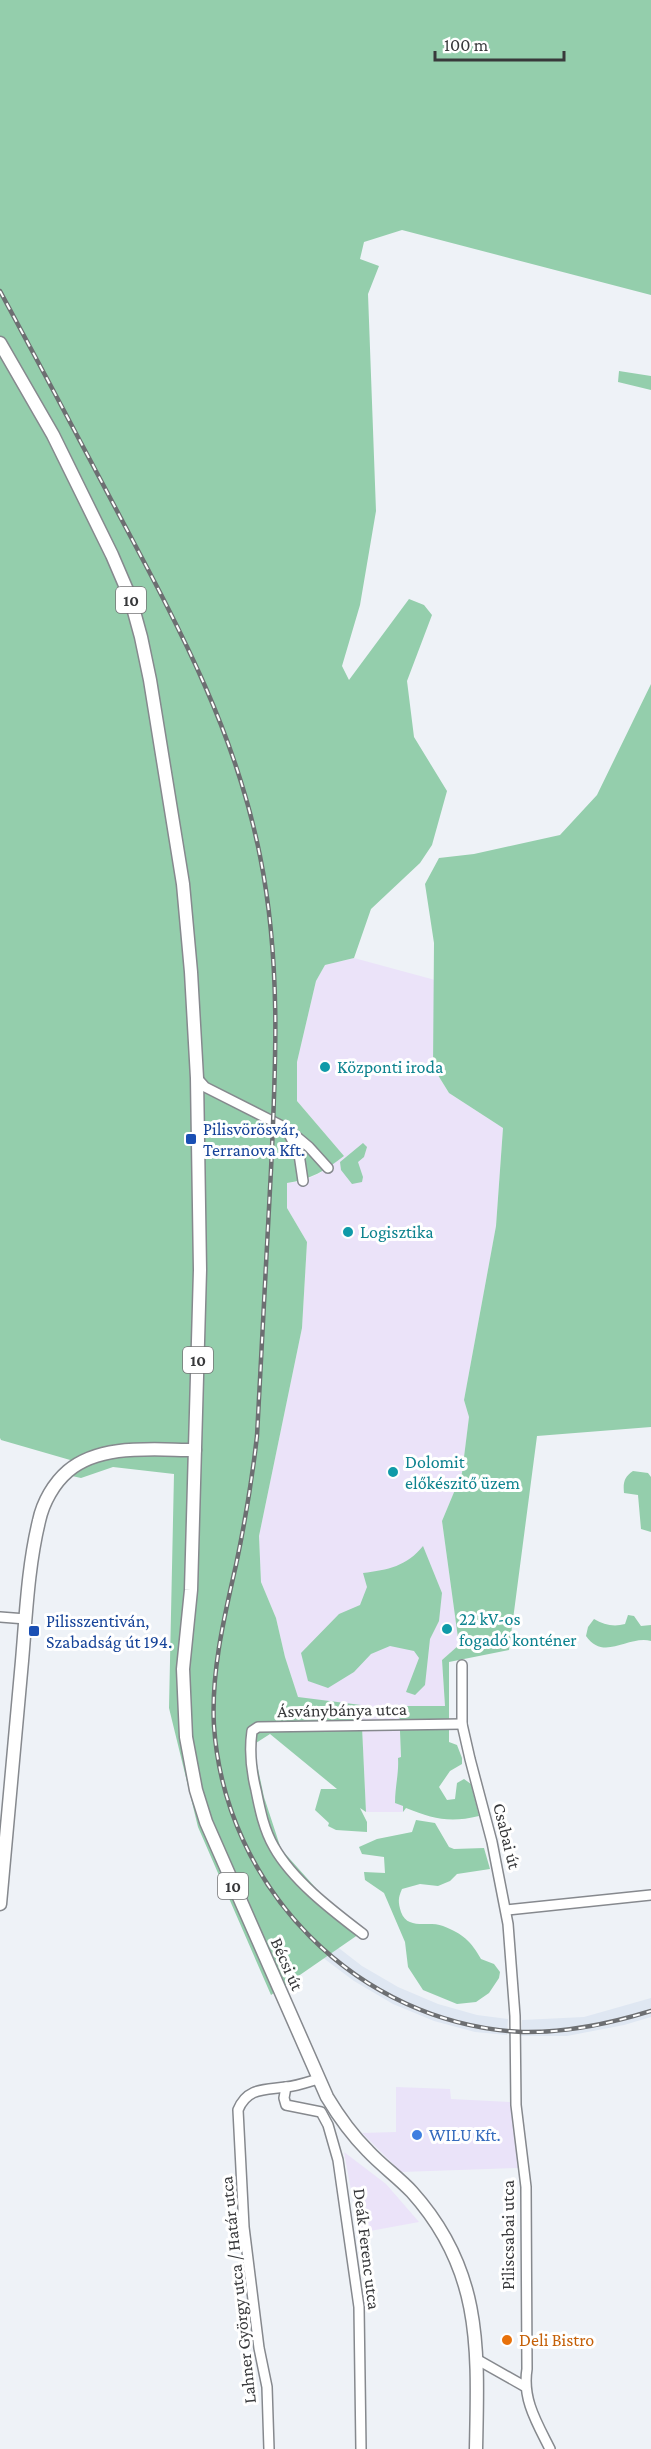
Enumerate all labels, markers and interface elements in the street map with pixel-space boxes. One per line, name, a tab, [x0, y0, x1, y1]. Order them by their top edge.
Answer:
scale bar	[435, 24, 564, 62]
text: 100 m	[444, 35, 489, 55]
road number: 10	[116, 587, 146, 613]
place label: Központi iroda	[337, 1057, 443, 1077]
marker: Központi iroda	[318, 1060, 332, 1074]
place label: Pilisvörösvár, Terranova Kft.	[203, 1119, 305, 1160]
marker: Pilisvörösvár, Terranova Kft.	[184, 1132, 198, 1146]
place label: Logisztika	[360, 1222, 434, 1242]
marker: Logisztika	[341, 1225, 355, 1239]
road number: 10	[183, 1347, 213, 1373]
place label: Dolomit előkészitő üzem	[405, 1452, 521, 1493]
marker: Dolomit előkészitő üzem	[386, 1465, 400, 1479]
place label: 22 kV-os fogadó konténer	[459, 1609, 577, 1650]
place label: Pilisszentiván, Szabadság út 194.	[46, 1611, 172, 1652]
marker: 22 kV-os fogadó konténer	[440, 1622, 454, 1636]
marker: Pilisszentiván, Szabadság út 194.	[27, 1624, 41, 1638]
street label: Ásványbánya utca	[277, 1699, 407, 1721]
street label: Csabai út	[489, 1801, 525, 1872]
road number: 10	[218, 1873, 248, 1899]
street label: Bécsi út	[266, 1934, 308, 1995]
place label: WILU Kft.	[429, 2125, 501, 2145]
marker: WILU Kft.	[410, 2128, 424, 2142]
street label: Lahner György utca / Határ utca	[216, 2175, 260, 2405]
street label: Piliscsabai utca	[498, 2180, 518, 2290]
street label: Deák Ferenc utca	[350, 2187, 384, 2311]
place label: Deli Bistro	[519, 2330, 594, 2350]
marker: Deli Bistro	[500, 2333, 514, 2347]

